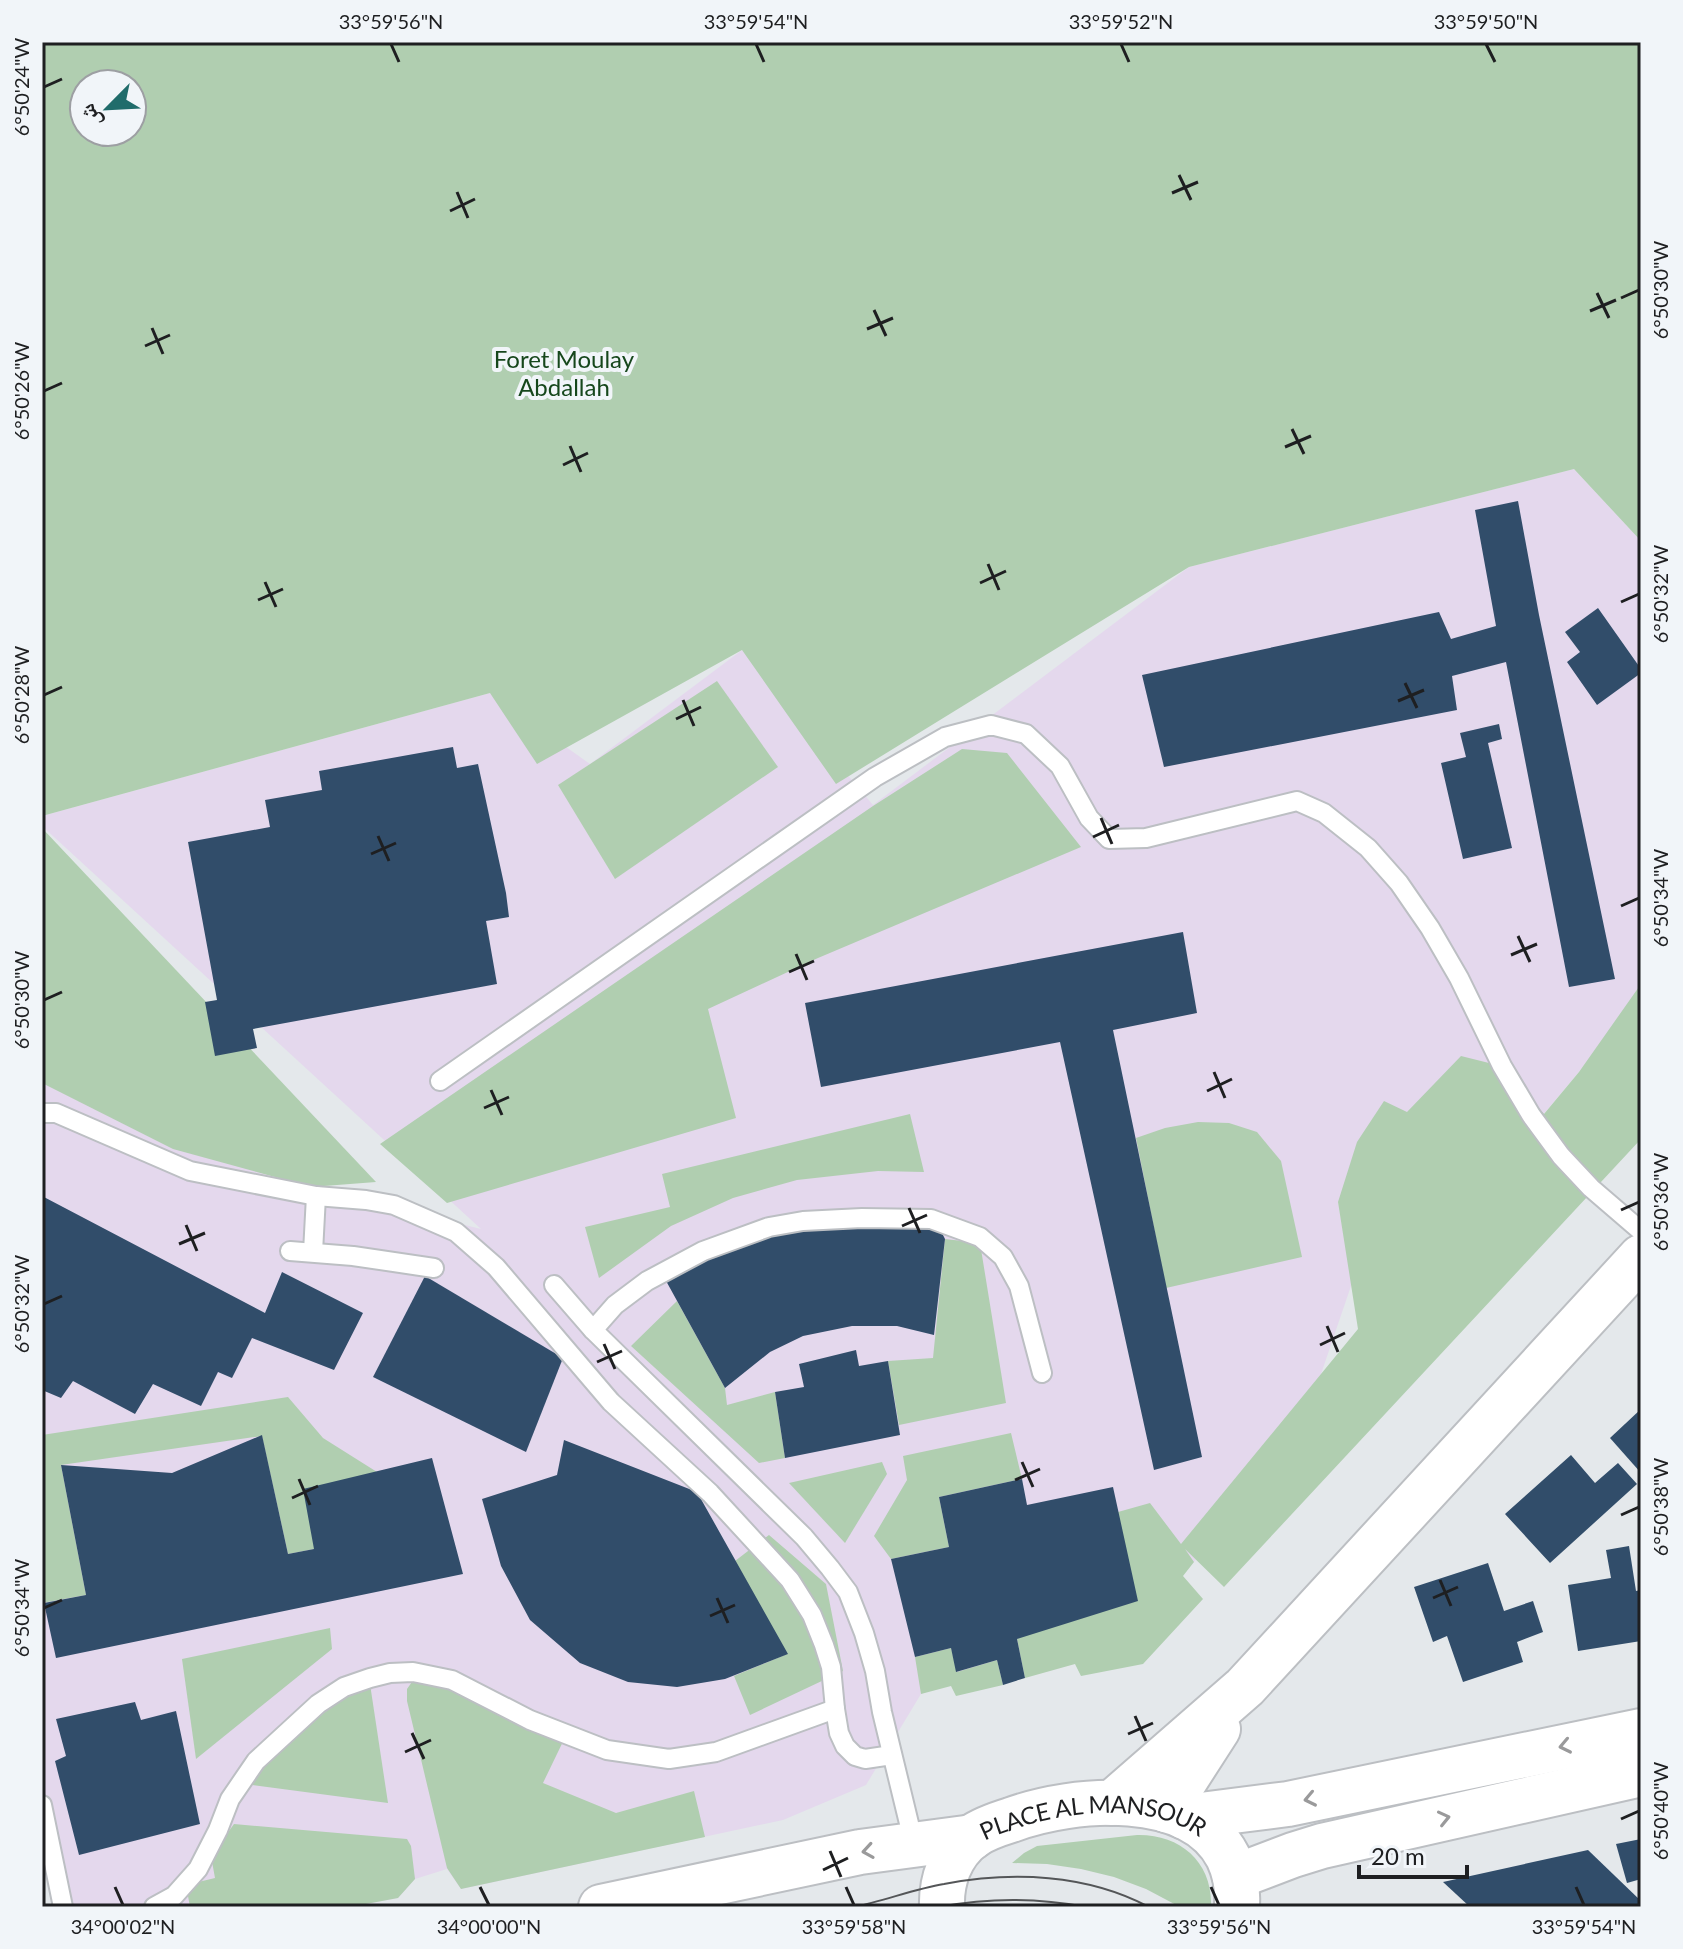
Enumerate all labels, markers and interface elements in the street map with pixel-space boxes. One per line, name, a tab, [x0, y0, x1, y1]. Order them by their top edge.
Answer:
text: 33°59'56"N	[339, 9, 443, 33]
text: 33°59'54"N	[704, 9, 808, 33]
text: 33°59'52"N	[1069, 9, 1173, 33]
text: 33°59'50"N	[1434, 9, 1538, 33]
text: 6°50'24"W	[9, 37, 33, 136]
north arrow	[68, 68, 148, 148]
text: ش	[72, 100, 107, 132]
text: 6°50'30"W	[1648, 240, 1672, 339]
text: 6°50'26"W	[9, 341, 33, 440]
park label: Foret Moulay Abdallah	[494, 344, 635, 401]
text: 6°50'32"W	[1648, 544, 1672, 643]
text: 6°50'28"W	[9, 645, 33, 744]
text: 6°50'34"W	[1648, 848, 1672, 947]
text: 6°50'30"W	[9, 950, 33, 1049]
text: 6°50'36"W	[1648, 1152, 1672, 1251]
text: 6°50'32"W	[9, 1254, 33, 1353]
text: 6°50'38"W	[1648, 1457, 1672, 1556]
text: 6°50'34"W	[9, 1558, 33, 1657]
one-way arrow	[1558, 1737, 1571, 1754]
text: 6°50'40"W	[1648, 1761, 1672, 1860]
text: PLACE AL MANSOUR	[975, 1788, 1213, 1845]
one-way arrow	[1304, 1790, 1317, 1807]
one-way arrow	[1437, 1810, 1451, 1827]
street label: PLACE AL MANSOUR	[974, 1822, 1210, 1854]
scale bar	[1359, 1829, 1467, 1879]
text: 20 m	[1371, 1841, 1425, 1870]
one-way arrow	[861, 1842, 875, 1859]
text: 34°00'02"N	[71, 1914, 175, 1938]
text: 34°00'00"N	[437, 1914, 541, 1938]
text: 33°59'58"N	[802, 1914, 906, 1938]
text: 33°59'56"N	[1167, 1914, 1271, 1938]
text: 33°59'54"N	[1532, 1914, 1636, 1938]

